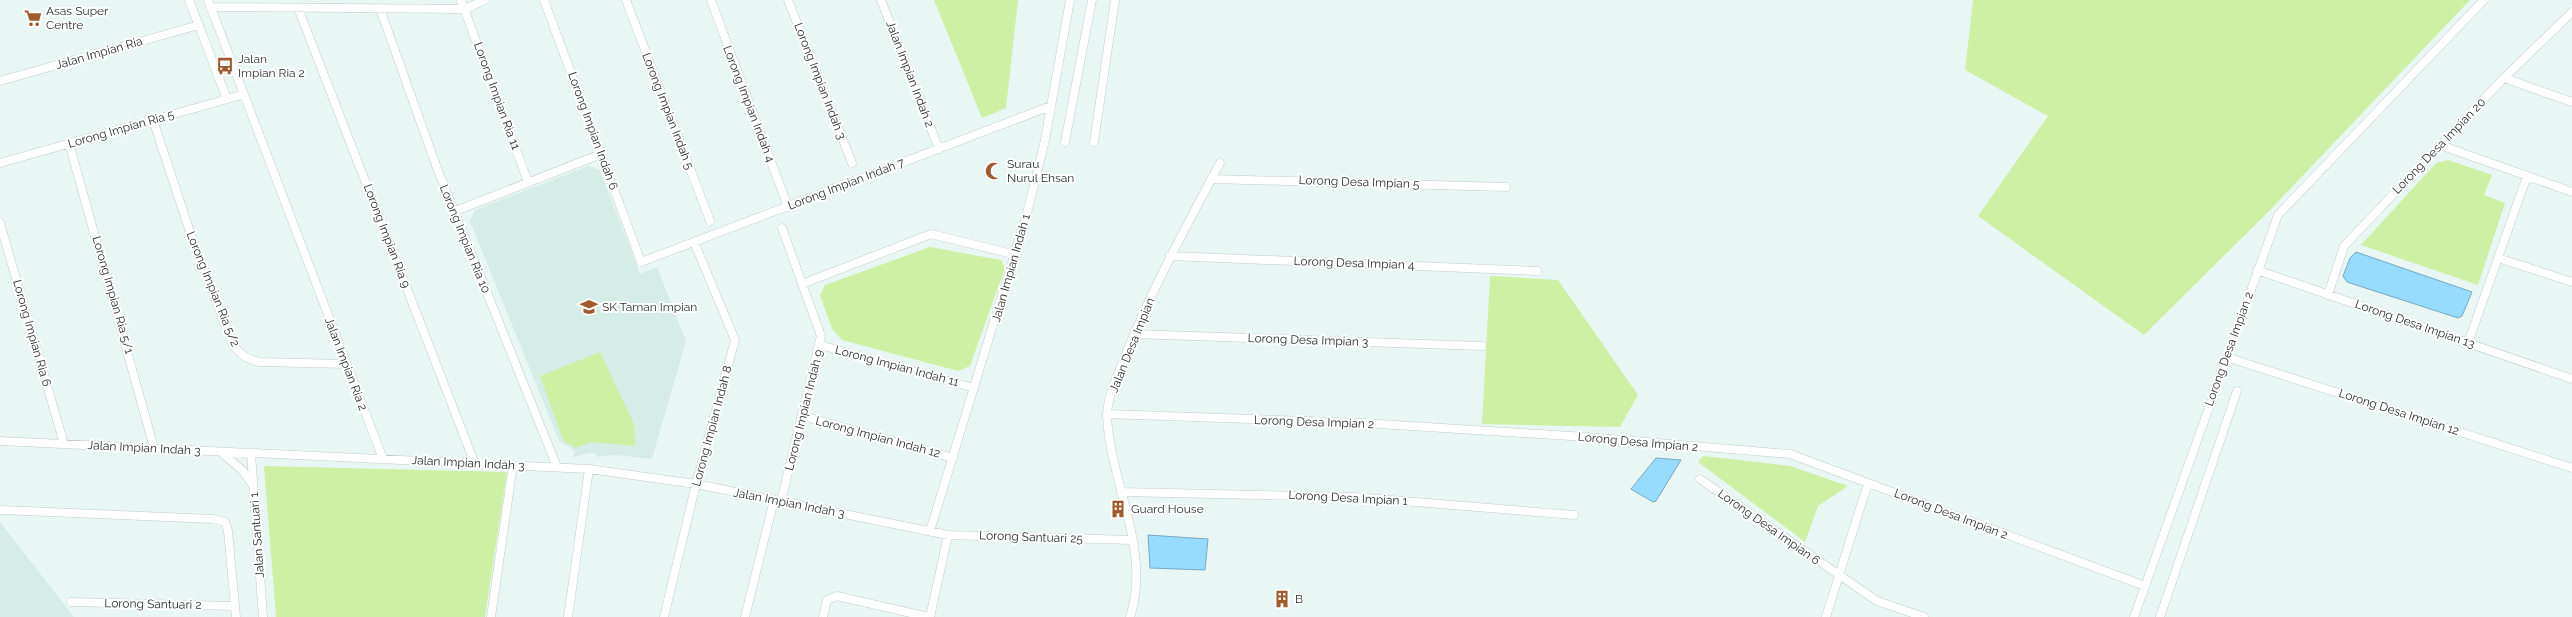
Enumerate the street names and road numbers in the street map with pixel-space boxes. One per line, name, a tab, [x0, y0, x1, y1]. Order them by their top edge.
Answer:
street label: Jalan Impian Indah 2	[883, 19, 937, 129]
street label: Lorong Impian Indah 3	[791, 21, 849, 141]
street label: Jalan Impian Ria	[54, 34, 144, 72]
street label: Lorong Impian Ria 11	[471, 40, 523, 152]
street label: Lorong Impian Indah 4	[720, 44, 778, 165]
street label: Lorong Impian Indah 5	[639, 51, 697, 172]
street label: Lorong Impian Indah 6	[565, 70, 621, 192]
street label: Lorong Desa Impian 20	[2390, 95, 2488, 197]
street label: Lorong Impian Ria 5	[66, 107, 176, 151]
street label: Lorong Impian Indah 7	[786, 155, 907, 213]
street label: Lorong Desa Impian 5	[1298, 173, 1420, 191]
street label: Lorong Impian Ria 9	[361, 182, 413, 290]
street label: Lorong Impian Ria 10	[437, 183, 493, 295]
street label: Jalan Impian Indah 1	[989, 212, 1033, 324]
street label: Lorong Impian Ria 5/2	[183, 229, 243, 349]
street label: Lorong Impian Ria 5/1	[89, 234, 137, 356]
street label: Lorong Desa Impian 4	[1293, 254, 1415, 272]
street label: Lorong Impian Ria 6	[10, 278, 54, 388]
street label: Lorong Desa Impian 2	[2202, 290, 2256, 408]
street label: Jalan Desa Impian	[1107, 296, 1157, 394]
street label: Lorong Desa Impian 13	[2353, 297, 2477, 351]
street label: Jalan Impian Ria 2	[322, 315, 370, 413]
street label: Lorong Desa Impian 3	[1247, 331, 1369, 349]
street label: Lorong Impian Indah 11	[834, 343, 960, 389]
street label: Lorong Impian Indah 9	[782, 348, 826, 472]
street label: Lorong Impian Indah 8	[689, 364, 735, 488]
street label: Lorong Desa Impian 12	[2337, 386, 2461, 438]
street label: Lorong Desa Impian 2	[1254, 413, 1374, 431]
street label: Lorong Impian Indah 12	[814, 414, 942, 460]
street label: Lorong Desa Impian 2	[1577, 430, 1699, 454]
street label: Jalan Impian Indah 3	[87, 438, 201, 458]
street label: Jalan Impian Indah 3	[411, 453, 525, 473]
street label: Jalan Impian Indah 3	[732, 485, 846, 521]
street label: Lorong Desa Impian 6	[1715, 486, 1823, 568]
street label: Lorong Desa Impian 2	[1892, 486, 2010, 542]
street label: Lorong Desa Impian 1	[1288, 488, 1408, 508]
street label: Jalan Santuari 1	[247, 492, 267, 578]
street label: Lorong Santuari 25	[979, 528, 1084, 546]
street label: Lorong Santuari 2	[104, 596, 202, 612]

